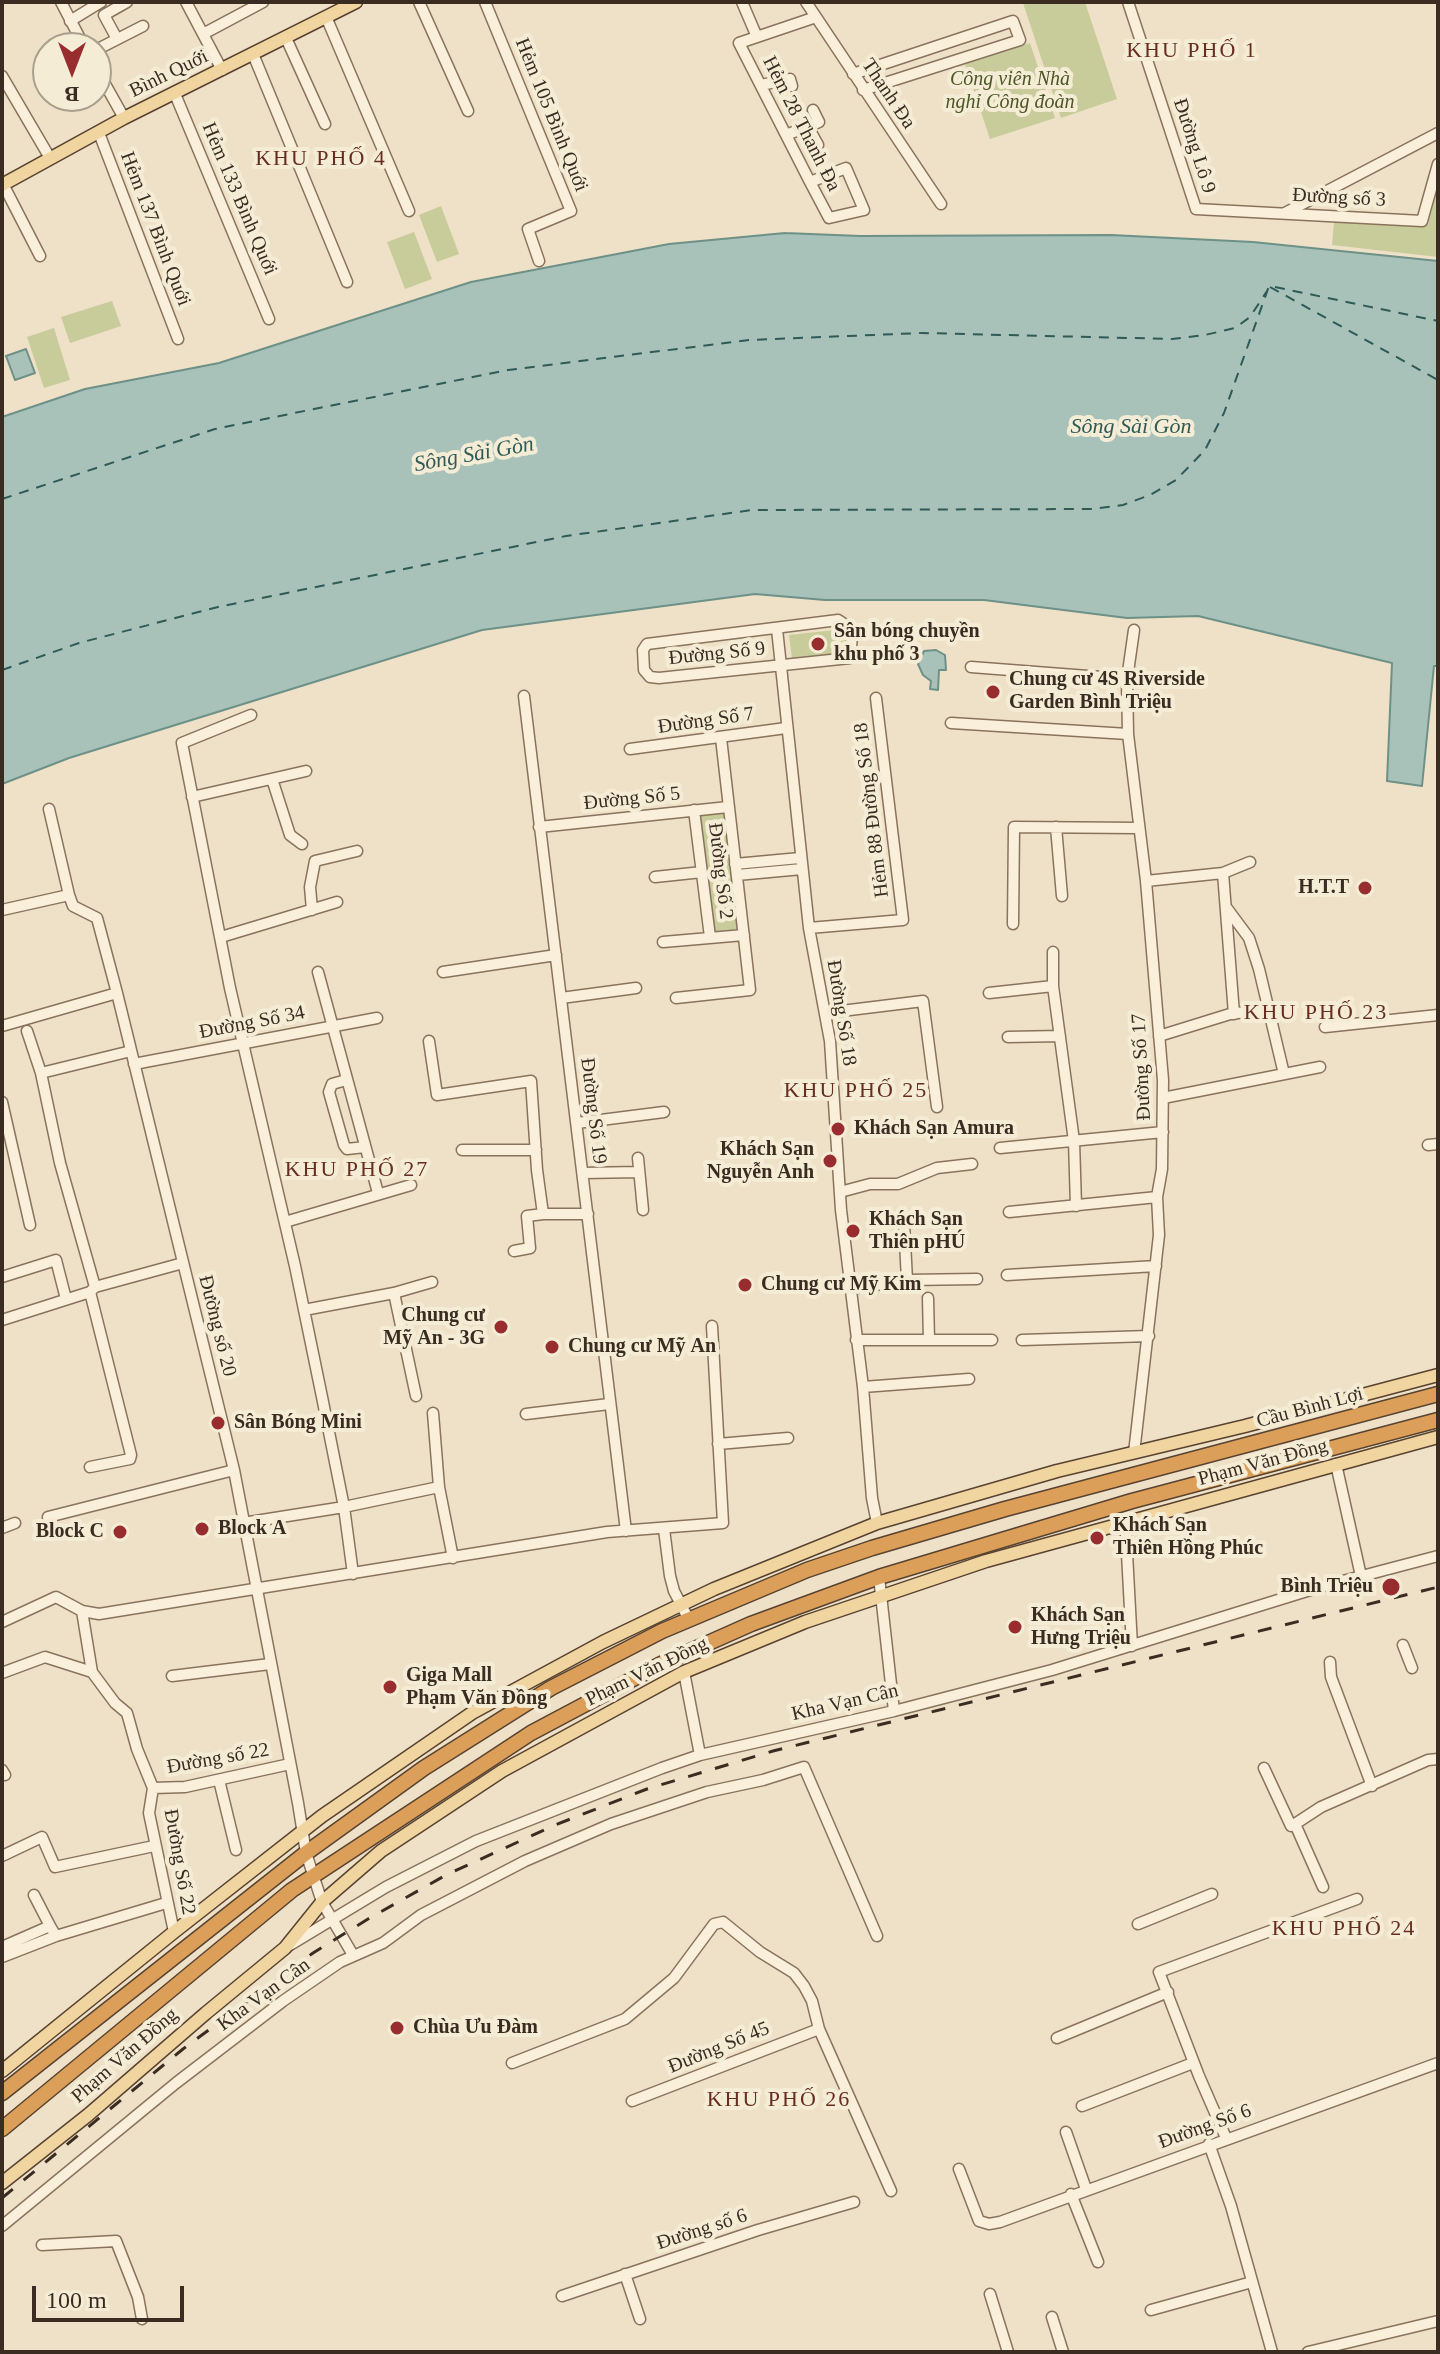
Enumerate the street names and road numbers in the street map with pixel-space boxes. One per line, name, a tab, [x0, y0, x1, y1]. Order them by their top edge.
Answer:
street label: Hẻm 105 Bình Quới	[509, 35, 593, 195]
street label: Bình Quới	[126, 45, 212, 103]
street label: Hẻm 28 Thanh Đa	[757, 52, 845, 196]
street label: Thanh Đa	[856, 54, 920, 134]
street label: Đường Lô 9	[1167, 96, 1221, 196]
street label: Hẻm 133 Bình Quới	[196, 119, 282, 279]
street label: Hẻm 137 Bình Quới	[115, 148, 195, 310]
street label: Đường số 3	[1292, 184, 1386, 212]
street label: Đường Số 9	[668, 637, 766, 671]
street label: Đường Số 7	[656, 702, 756, 740]
street label: Hẻm 88 Đường Số 18	[849, 721, 895, 899]
street label: Đường Số 5	[583, 782, 681, 816]
street label: Đường Số 2	[702, 821, 738, 921]
street label: Đường Số 18	[821, 958, 861, 1068]
street label: Đường Số 34	[197, 1001, 307, 1045]
street label: Đường Số 17	[1127, 1013, 1157, 1121]
street label: Đường Số 19	[575, 1056, 611, 1166]
street label: Đường số 20	[193, 1273, 241, 1379]
street label: Cầu Bình Lợi	[1254, 1382, 1366, 1434]
street label: Phạm Văn Đồng	[1196, 1434, 1330, 1492]
street label: Phạm Văn Đồng	[582, 1632, 712, 1712]
street label: Kha Vạn Cân	[789, 1679, 901, 1727]
street label: Đường số 22	[165, 1738, 271, 1780]
street label: Đường Số 22	[158, 1807, 200, 1917]
street label: Kha Vạn Cân	[213, 1953, 315, 2037]
street label: Phạm Văn Đồng	[67, 2003, 183, 2109]
street label: Đường Số 45	[665, 2017, 773, 2079]
street label: Đường Số 6	[1155, 2099, 1255, 2155]
street label: Đường số 6	[654, 2204, 750, 2256]

